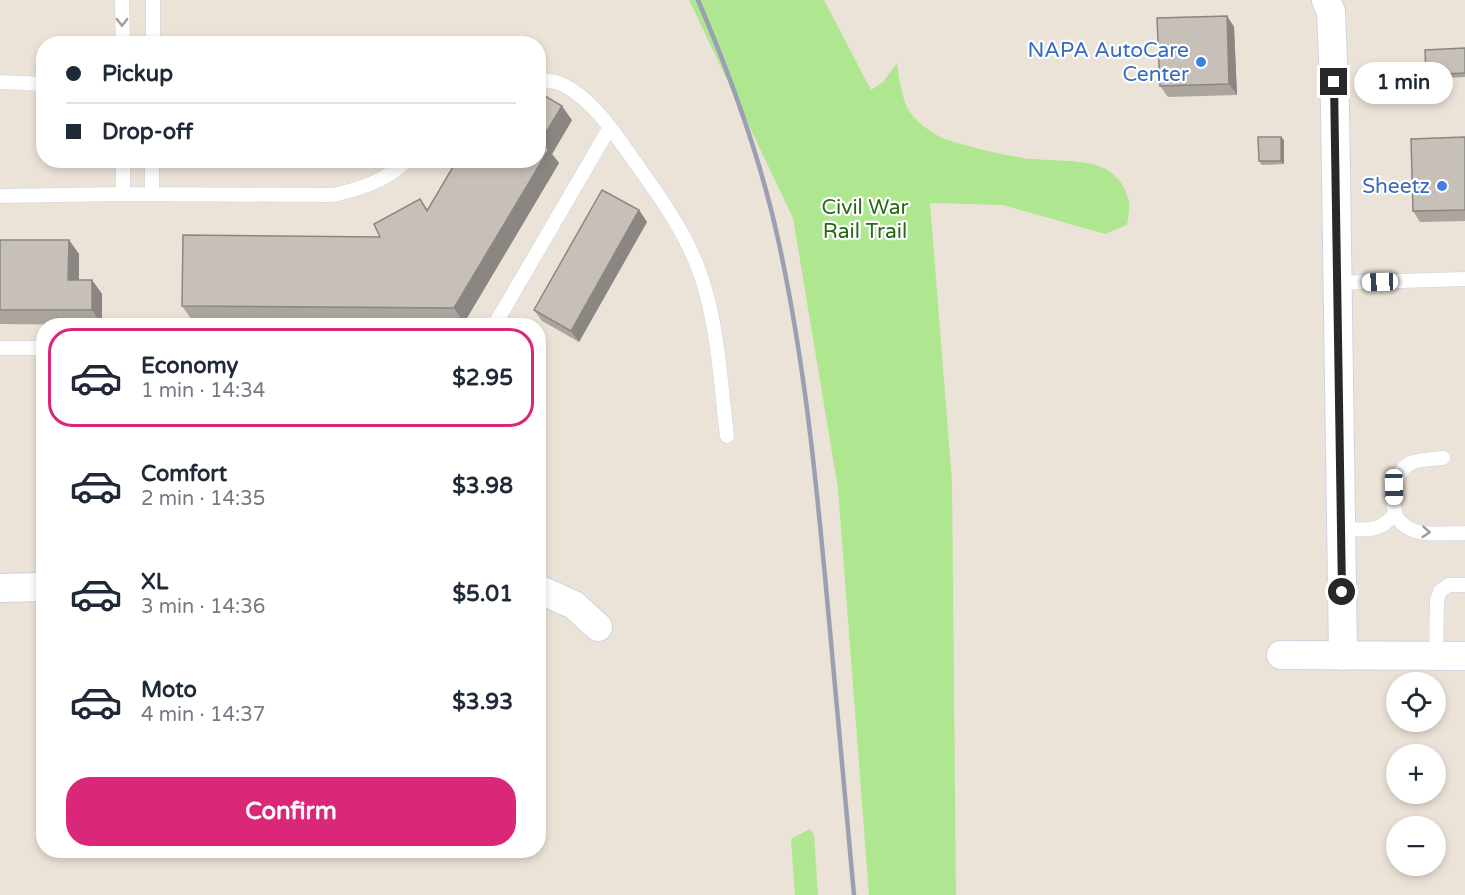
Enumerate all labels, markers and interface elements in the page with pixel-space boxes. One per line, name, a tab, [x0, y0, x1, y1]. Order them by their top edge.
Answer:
one-way arrow	[116, 17, 128, 26]
place label: NAPA AutoCare Center	[1027, 38, 1189, 87]
marker: NAPA AutoCare Center	[1194, 55, 1208, 69]
text: Pickup	[102, 61, 173, 87]
callout: 1 min	[1355, 61, 1454, 103]
route end	[1320, 68, 1347, 95]
text: 1 min	[1377, 71, 1430, 95]
text: Drop-off	[102, 119, 193, 145]
place label: Sheetz	[1362, 174, 1430, 199]
marker: Sheetz	[1435, 179, 1449, 193]
park label: Civil War Rail Trail	[821, 195, 909, 244]
car	[1362, 272, 1398, 292]
icon: car	[69, 351, 123, 405]
text: Economy	[141, 353, 238, 379]
text: $2.95	[452, 365, 513, 391]
text: 1 min · 14:34	[141, 379, 265, 403]
icon: car	[69, 459, 123, 513]
text: Comfort	[141, 461, 227, 487]
car	[1385, 469, 1403, 505]
text: $3.98	[452, 473, 513, 499]
text: 2 min · 14:35	[141, 487, 265, 511]
one-way arrow	[1422, 525, 1431, 538]
icon: car	[69, 567, 123, 621]
text: XL	[141, 569, 168, 595]
route start	[1328, 578, 1355, 605]
text: $5.01	[452, 581, 513, 607]
text: 3 min · 14:36	[141, 595, 265, 619]
map controls	[1386, 672, 1446, 876]
button: locate	[1386, 672, 1446, 732]
icon: car	[69, 675, 123, 729]
text: Moto	[141, 677, 197, 703]
text: $3.93	[452, 689, 513, 715]
text: 4 min · 14:37	[141, 703, 265, 727]
button: +	[1386, 744, 1446, 804]
button: Confirm	[66, 777, 516, 846]
button: −	[1386, 816, 1446, 876]

